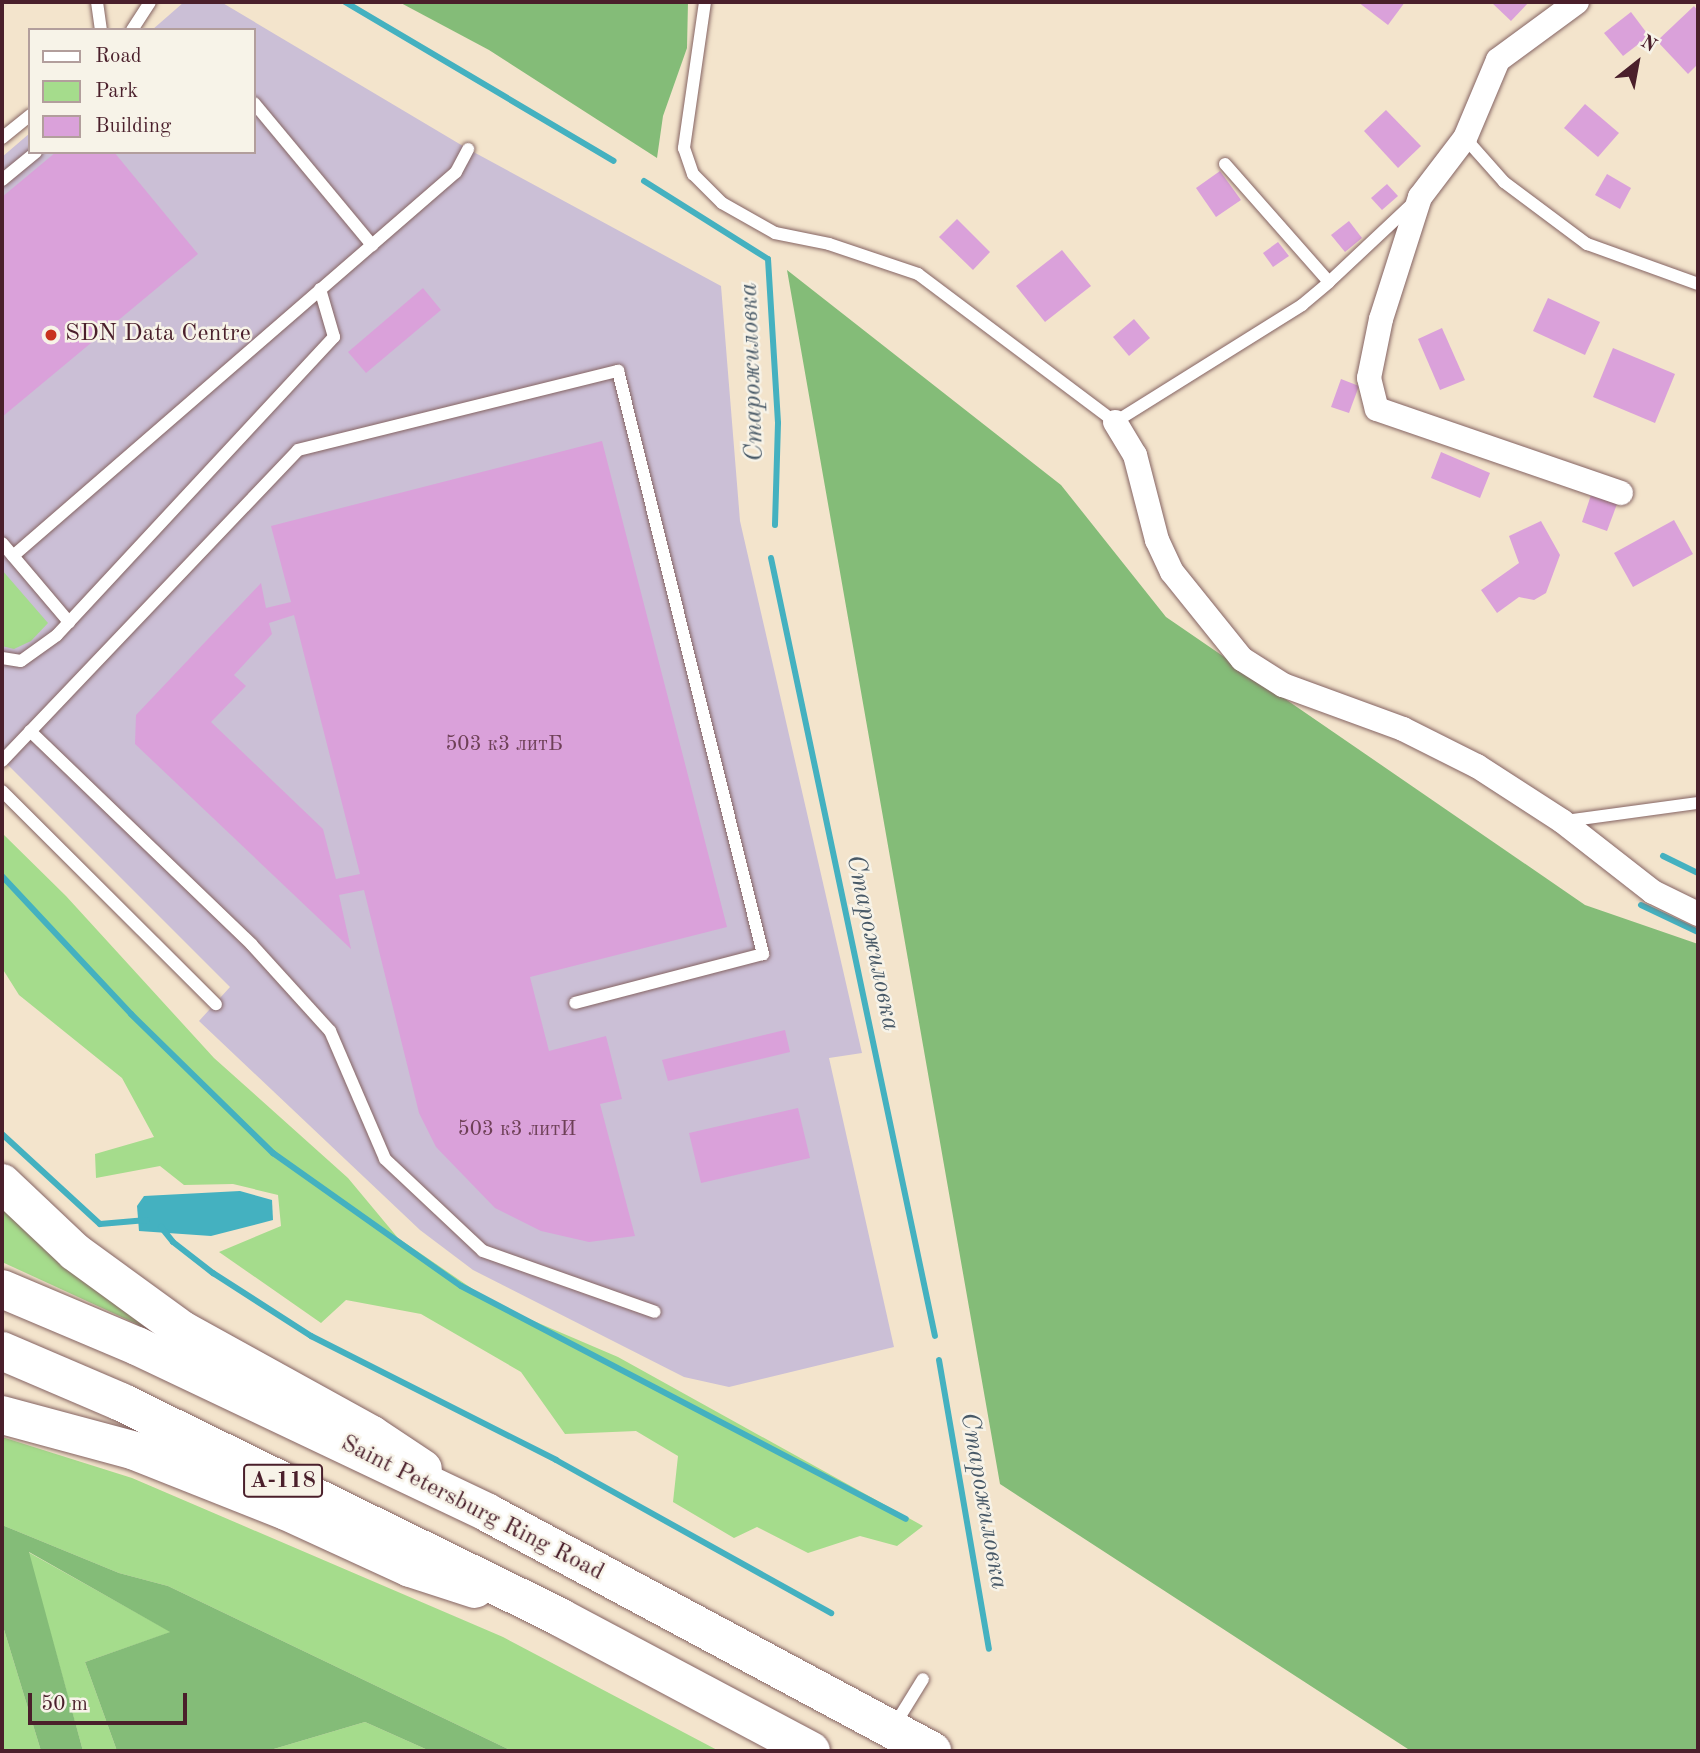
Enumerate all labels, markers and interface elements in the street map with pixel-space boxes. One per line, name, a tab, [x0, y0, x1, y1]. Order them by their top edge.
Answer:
legend	[28, 28, 256, 154]
north arrow	[1602, 28, 1672, 98]
text: N	[1637, 33, 1659, 56]
text: Road	[95, 46, 142, 67]
text: Park	[95, 81, 138, 102]
text: Building	[95, 116, 171, 137]
water label: Старожиловка	[734, 282, 772, 462]
place label: SDN Data Centre	[65, 321, 251, 349]
marker: SDN Data Centre	[43, 327, 59, 343]
house number: 503 к3 литБ	[445, 732, 563, 758]
water label: Старожиловка	[838, 852, 906, 1034]
house number: 503 к3 литИ	[458, 1117, 576, 1143]
water label: Старожиловка	[952, 1410, 1014, 1592]
street label: Saint Petersburg Ring Road	[336, 1430, 608, 1588]
road number: А-118	[243, 1462, 323, 1500]
scale bar	[32, 1680, 191, 1724]
text: 50 m	[41, 1694, 88, 1715]

